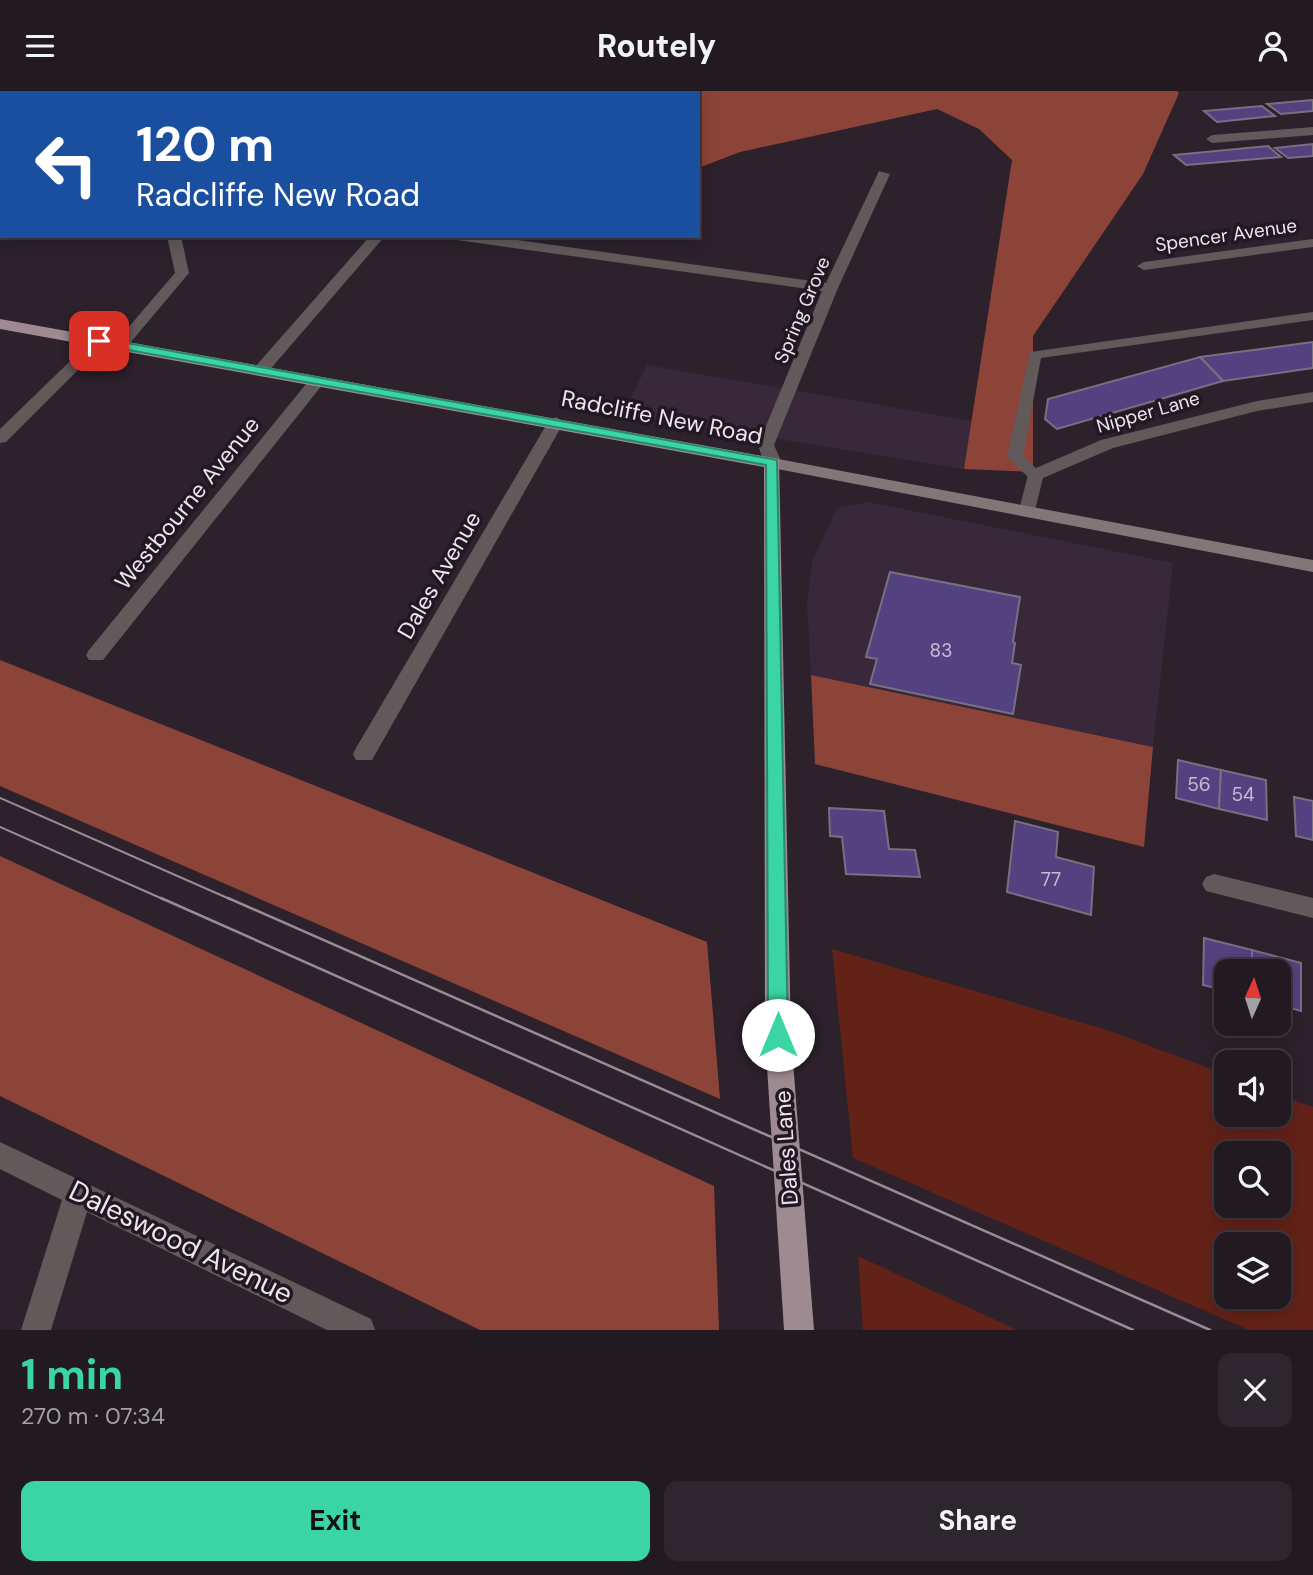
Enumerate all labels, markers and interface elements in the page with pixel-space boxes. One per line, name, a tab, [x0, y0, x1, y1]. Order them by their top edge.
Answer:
text: Routely	[597, 25, 716, 67]
icon: menu	[21, 27, 59, 65]
icon: person	[1254, 27, 1292, 65]
text: 120 m	[136, 112, 274, 176]
icon: left	[21, 119, 112, 210]
text: Radcliffe New Road	[136, 174, 420, 216]
street label: Spencer Avenue	[1153, 213, 1299, 257]
street label: Spring Grove	[768, 253, 836, 367]
pin	[69, 311, 129, 371]
icon: arrive	[80, 322, 118, 360]
street label: Radcliffe New Road	[559, 383, 765, 451]
street label: Nipper Lane	[1093, 385, 1203, 439]
street label: Westbourne Avenue	[108, 410, 266, 596]
street label: Dales Avenue	[390, 506, 488, 644]
house number: 83	[930, 638, 952, 663]
house number: 56	[1187, 772, 1211, 797]
house number: 54	[1231, 782, 1255, 807]
house number: 77	[1041, 867, 1061, 892]
north arrow	[1214, 959, 1292, 1036]
map controls	[1214, 959, 1291, 1309]
position arrow	[741, 998, 815, 1072]
button: sound	[1214, 1050, 1291, 1127]
street label: Dales Lane	[767, 1090, 805, 1206]
button: search	[1214, 1141, 1291, 1218]
street label: Daleswood Avenue	[63, 1172, 299, 1312]
button: layers	[1214, 1232, 1291, 1309]
text: 1 min	[21, 1347, 123, 1402]
button: close	[1218, 1353, 1292, 1427]
text: 270 m · 07:34	[21, 1401, 165, 1431]
button: Exit	[21, 1481, 650, 1561]
button: Share	[664, 1481, 1292, 1561]

